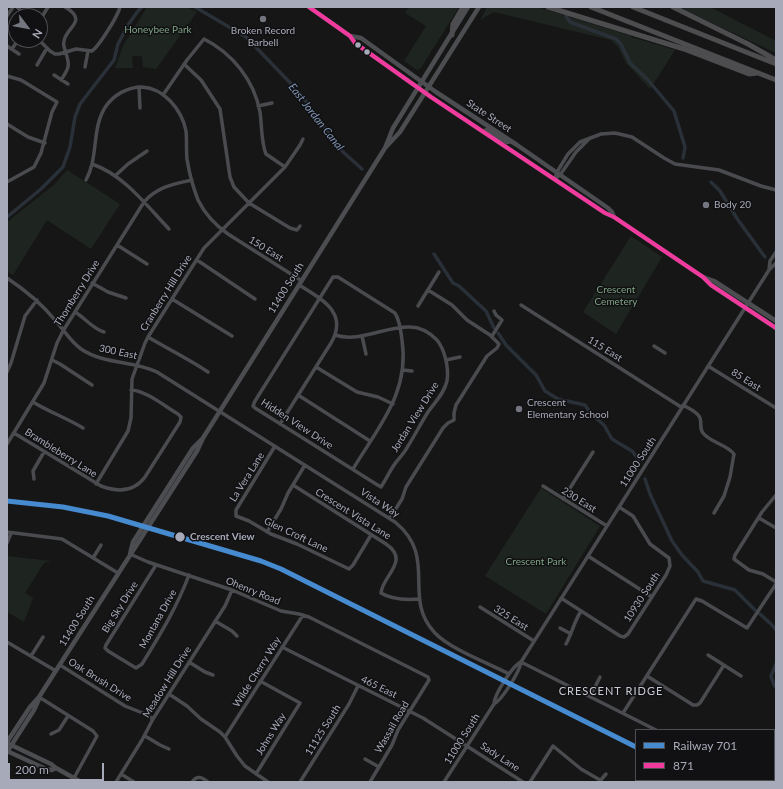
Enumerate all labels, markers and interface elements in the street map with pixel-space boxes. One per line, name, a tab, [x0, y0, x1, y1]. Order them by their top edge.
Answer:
north arrow	[8, 8, 48, 48]
marker: Broken Record Barbell	[258, 14, 268, 24]
park label: Honeybee Park	[124, 24, 192, 36]
place label: Broken Record Barbell	[231, 25, 295, 48]
text: N	[30, 27, 46, 41]
unlabelled marker	[353, 40, 363, 50]
unlabelled marker	[362, 47, 372, 57]
water label: East Jordan Canal	[286, 81, 346, 153]
street label: State Street	[464, 97, 514, 135]
place label: Body 20	[714, 199, 751, 211]
marker: Body 20	[701, 200, 711, 210]
street label: 150 East	[246, 234, 286, 264]
street label: Cranberry Hill Drive	[138, 253, 194, 333]
street label: Thornberry Drive	[52, 258, 102, 328]
street label: 11400 South	[266, 260, 306, 316]
park label: Crescent Cemetery	[595, 284, 637, 308]
street label: 115 East	[585, 334, 625, 364]
street label: 300 East	[98, 342, 138, 362]
street label: 85 East	[729, 366, 763, 394]
street label: Jordan View Drive	[389, 380, 441, 454]
street label: Hidden View Drive	[259, 396, 335, 452]
place label: Crescent Elementary School	[527, 397, 609, 420]
marker: Crescent Elementary School	[514, 404, 524, 414]
street label: Brambleberry Lane	[23, 426, 99, 480]
street label: 11000 South	[617, 435, 659, 489]
street label: La Vera Lane	[227, 450, 267, 504]
street label: 230 East	[559, 485, 599, 515]
street label: Crescent Vista Lane	[313, 486, 393, 542]
street label: Vista Way	[358, 486, 402, 520]
street label: Glen Croft Lane	[262, 515, 330, 555]
marker: Crescent View	[173, 530, 187, 544]
place label: Crescent View	[190, 531, 254, 543]
park label: Crescent Park	[506, 556, 566, 568]
street label: 10930 South	[621, 570, 663, 624]
street label: Ohenry Road	[224, 575, 282, 607]
street label: Big Sky Drive	[99, 579, 141, 635]
street label: Montana Drive	[137, 587, 179, 651]
street label: 11400 South	[57, 593, 97, 649]
street label: 325 East	[491, 603, 531, 633]
street label: Wilde Cherry Way	[230, 635, 284, 709]
street label: Meadow Hill Drive	[140, 644, 194, 720]
street label: Oak Brush Drive	[66, 656, 134, 704]
street label: 465 East	[359, 673, 399, 701]
district label: CRESCENT RIDGE	[559, 684, 663, 698]
street label: Wassail Road	[372, 699, 412, 755]
street label: 11125 South	[303, 702, 343, 758]
street label: Johns Way	[253, 711, 289, 757]
street label: 11000 South	[442, 711, 482, 767]
legend	[635, 729, 775, 781]
text: Railway 701	[673, 738, 737, 753]
street label: Sady Lane	[478, 740, 522, 774]
scale bar	[10, 755, 106, 781]
text: 871	[673, 758, 694, 773]
text: 200 m	[15, 762, 49, 777]

